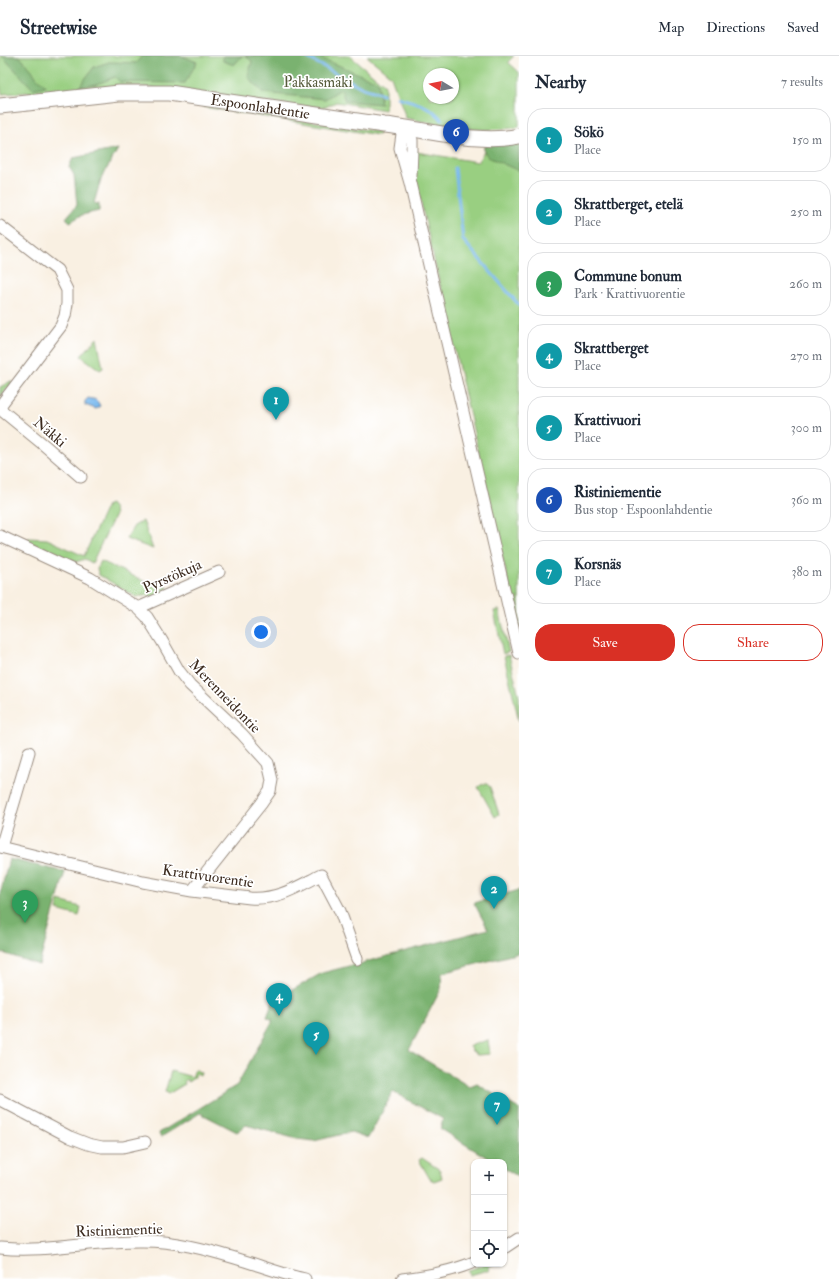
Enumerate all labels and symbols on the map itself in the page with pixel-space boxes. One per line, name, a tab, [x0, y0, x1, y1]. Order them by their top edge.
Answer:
north arrow	[423, 68, 459, 104]
park label: Pakkasmäki	[283, 73, 353, 92]
street label: Espoonlahdentie	[209, 90, 311, 124]
pin: 6	[443, 119, 469, 152]
pin: 1	[263, 387, 289, 420]
street label: Näkki	[29, 413, 70, 452]
street label: Pyrstökuja	[140, 555, 205, 598]
your location	[251, 622, 271, 642]
street label: Merenneidontie	[185, 655, 265, 737]
street label: Krattivuorentie	[161, 861, 255, 892]
pin: 2	[481, 876, 507, 909]
pin: 3	[12, 890, 38, 923]
pin: 4	[266, 983, 292, 1016]
pin: 5	[303, 1022, 329, 1055]
pin: 7	[484, 1092, 510, 1125]
street label: Ristiniementie	[75, 1219, 163, 1242]

